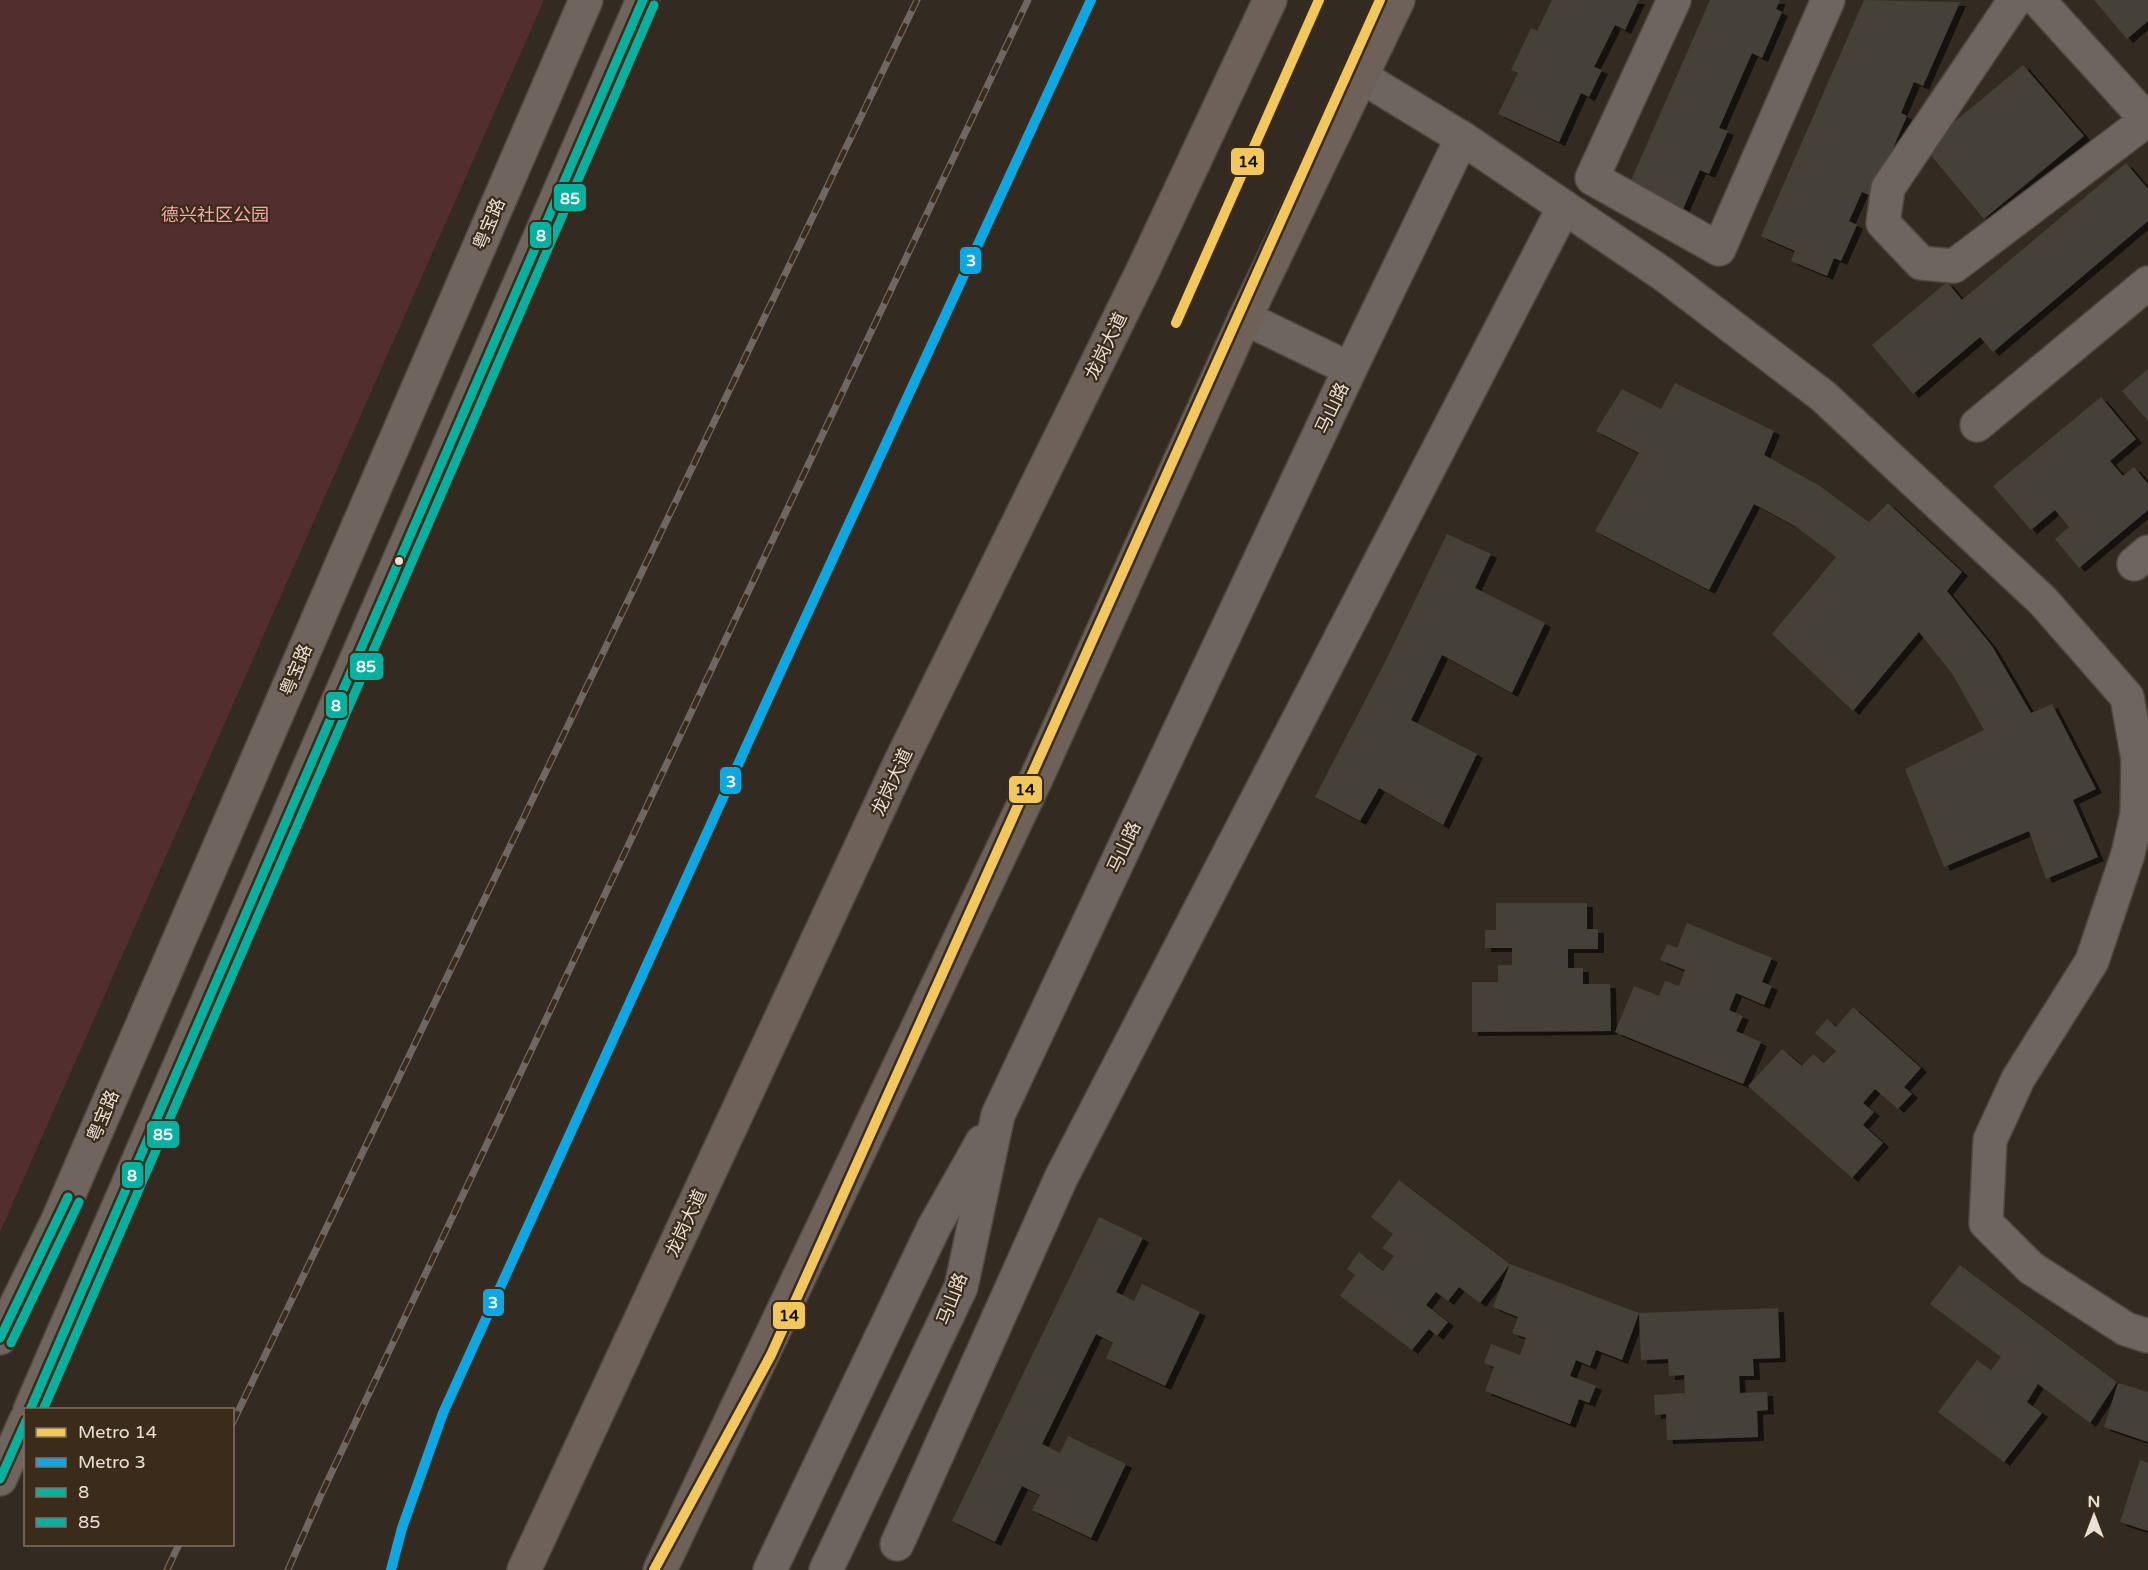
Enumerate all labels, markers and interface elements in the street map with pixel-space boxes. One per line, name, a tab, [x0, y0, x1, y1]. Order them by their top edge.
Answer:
line badge: 14	[1230, 147, 1265, 176]
text: 14	[1238, 152, 1258, 172]
line badge: 85	[553, 183, 587, 212]
text: 85	[560, 189, 580, 209]
street label: 粤宝路	[468, 195, 510, 253]
park label: 德兴社区公园	[161, 204, 269, 226]
line badge: 8	[529, 221, 552, 249]
text: 8	[536, 226, 546, 246]
line badge: 3	[959, 246, 982, 275]
text: 3	[966, 251, 976, 271]
street label: 龙岗大道	[1080, 309, 1132, 383]
street label: 马山路	[1311, 379, 1353, 437]
unlabelled marker	[393, 555, 405, 567]
street label: 粤宝路	[275, 641, 317, 699]
line badge: 85	[349, 652, 384, 681]
text: 85	[356, 657, 376, 677]
line badge: 8	[325, 691, 348, 719]
text: 8	[331, 696, 341, 716]
street label: 龙岗大道	[867, 745, 917, 819]
line badge: 3	[719, 766, 742, 795]
text: 3	[726, 772, 736, 792]
line badge: 14	[1008, 775, 1043, 804]
text: 14	[1015, 780, 1035, 800]
street label: 马山路	[1103, 818, 1145, 876]
street label: 粤宝路	[82, 1087, 124, 1145]
line badge: 85	[146, 1120, 180, 1149]
text: 85	[153, 1125, 173, 1145]
line badge: 8	[121, 1161, 144, 1189]
text: 8	[127, 1166, 137, 1186]
street label: 龙岗大道	[661, 1186, 711, 1260]
street label: 马山路	[932, 1270, 972, 1328]
line badge: 3	[482, 1288, 505, 1317]
text: 3	[488, 1293, 498, 1313]
line badge: 14	[772, 1301, 806, 1330]
text: 14	[779, 1306, 799, 1326]
legend	[24, 1408, 234, 1546]
text: Metro 14	[78, 1421, 157, 1443]
text: Metro 3	[78, 1451, 146, 1473]
text: 8	[78, 1481, 89, 1503]
north arrow	[2064, 1486, 2124, 1546]
text: N	[2088, 1492, 2100, 1512]
text: 85	[78, 1511, 101, 1533]

